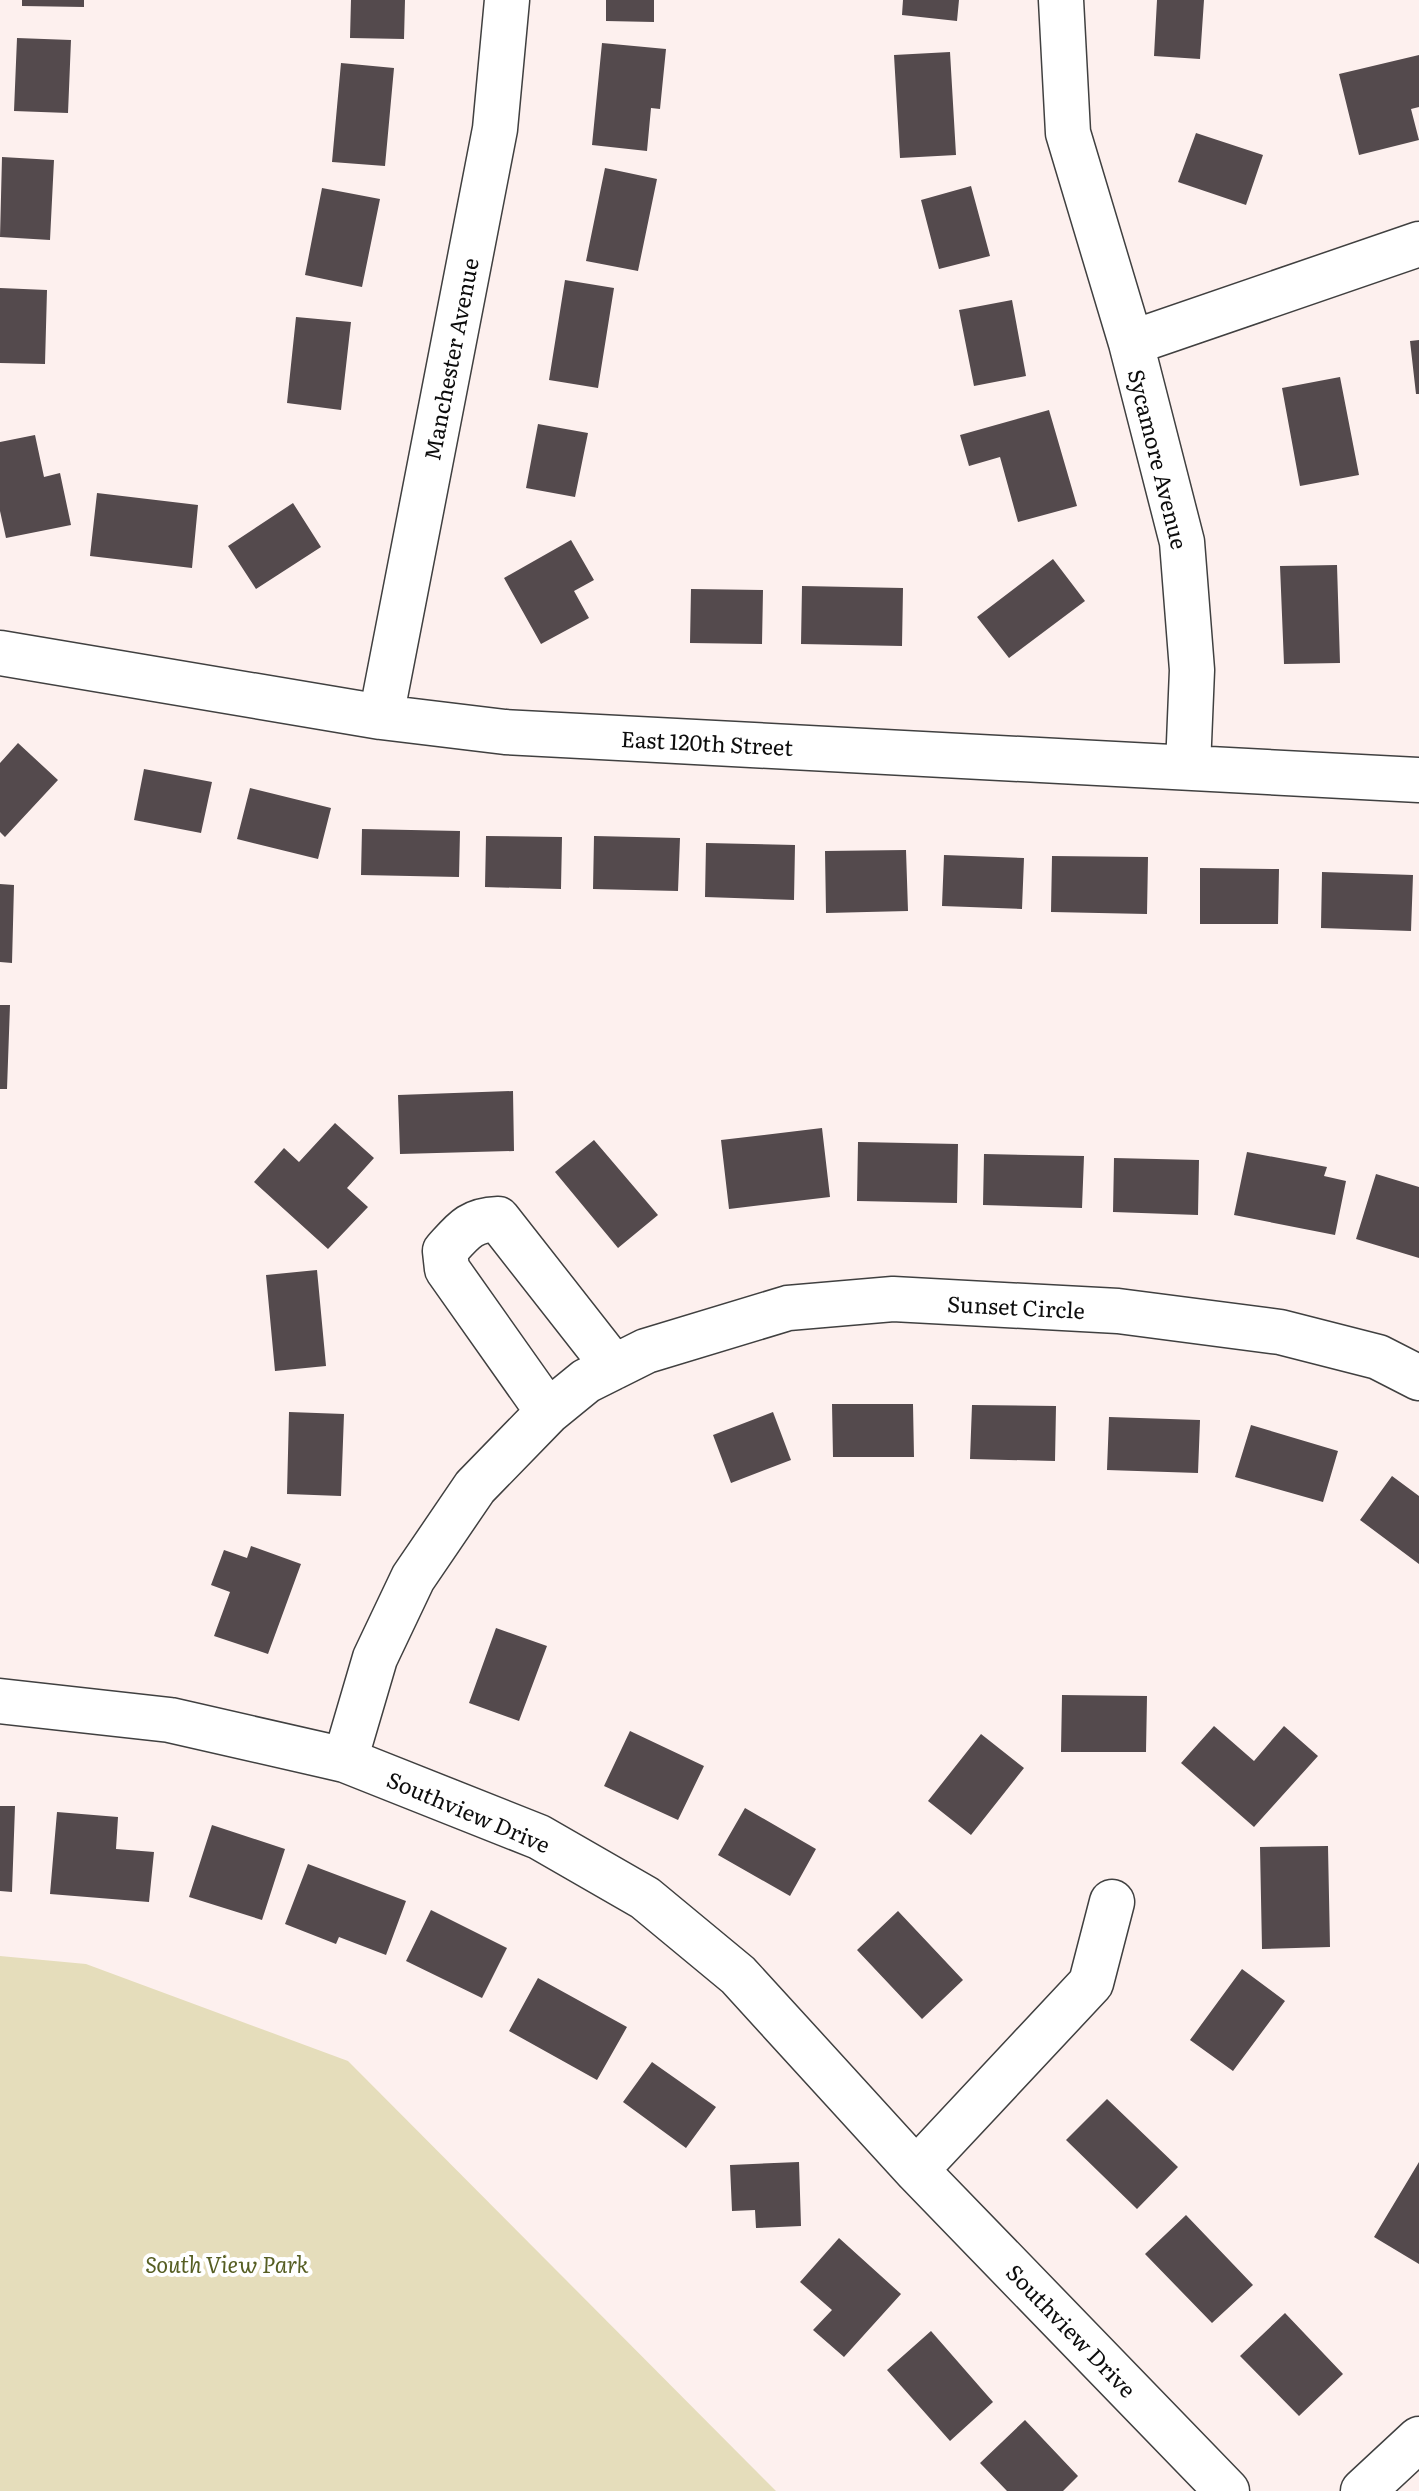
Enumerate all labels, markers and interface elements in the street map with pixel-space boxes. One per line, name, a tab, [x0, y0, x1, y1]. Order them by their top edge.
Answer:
street label: Manchester Avenue	[414, 255, 486, 463]
street label: Sycamore Avenue	[1121, 365, 1197, 553]
street label: East 120th Street	[620, 721, 794, 763]
street label: Sunset Circle	[946, 1286, 1086, 1326]
street label: Southview Drive	[382, 1762, 556, 1860]
park label: South View Park	[145, 2247, 309, 2280]
street label: Southview Drive	[1000, 2256, 1144, 2404]

